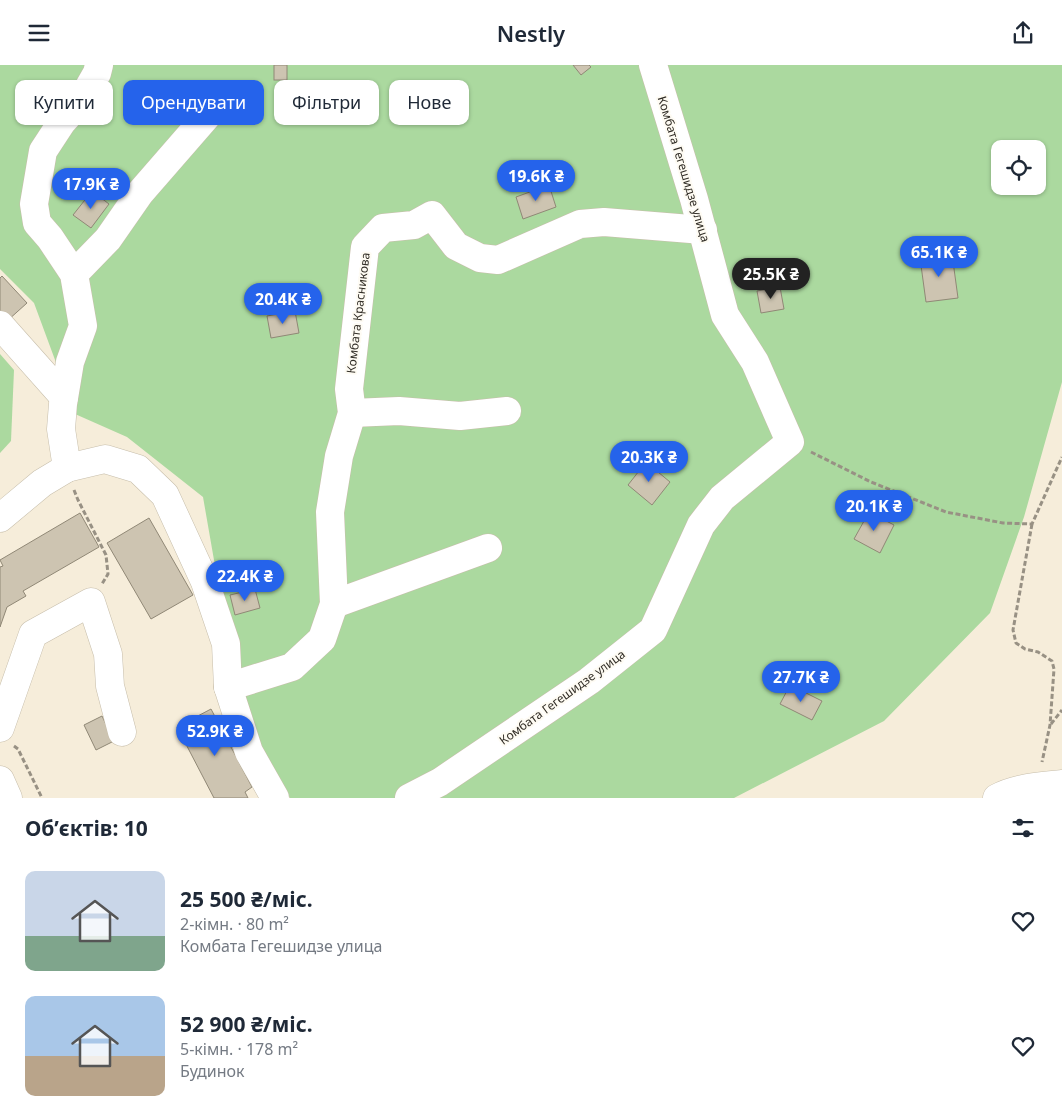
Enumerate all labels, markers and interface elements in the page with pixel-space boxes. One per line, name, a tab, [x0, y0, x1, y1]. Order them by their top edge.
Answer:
text: Nestly	[497, 18, 565, 48]
icon: menu	[25, 19, 53, 47]
icon: share	[1009, 19, 1037, 47]
chip: Купити	[15, 80, 113, 125]
chip: Орендувати	[123, 80, 264, 125]
chip: Фільтри	[274, 80, 379, 125]
chip: Нове	[389, 80, 469, 125]
street label: Комбата Гегешидзе улица	[654, 94, 714, 244]
map controls	[991, 140, 1046, 195]
button: locate	[991, 140, 1046, 195]
pin: 19.6K ₴	[490, 159, 582, 202]
text: 19.6K ₴	[508, 165, 564, 187]
pin: 17.9K ₴	[45, 167, 137, 210]
text: 17.9K ₴	[63, 173, 119, 195]
pin: 65.1K ₴	[893, 235, 985, 278]
text: 65.1K ₴	[911, 241, 967, 263]
street label: Комбата Красникова	[342, 252, 374, 374]
pin: 25.5K ₴	[725, 257, 817, 300]
text: 25.5K ₴	[743, 263, 799, 285]
pin: 20.4K ₴	[237, 283, 329, 325]
text: 20.4K ₴	[255, 288, 311, 310]
pin: 20.3K ₴	[603, 441, 695, 483]
text: 20.3K ₴	[621, 446, 677, 468]
pin: 20.1K ₴	[828, 489, 920, 532]
text: 20.1K ₴	[846, 495, 902, 517]
pin: 22.4K ₴	[199, 559, 291, 602]
text: 22.4K ₴	[217, 565, 273, 587]
street label: Комбата Гегешидзе улица	[496, 646, 628, 748]
pin: 27.7K ₴	[755, 661, 847, 703]
text: 27.7K ₴	[773, 666, 829, 688]
pin: 52.9K ₴	[169, 715, 261, 757]
text: 52.9K ₴	[187, 720, 243, 742]
text: Об’єктів: 10	[25, 814, 148, 842]
icon: filters	[1009, 814, 1037, 842]
text: 25 500 ₴/міс.	[180, 885, 313, 913]
icon: home	[65, 891, 125, 951]
icon: heart	[1009, 907, 1037, 935]
text: 2-кімн. · 80 m²	[180, 913, 289, 935]
text: Комбата Гегешидзе улица	[180, 935, 382, 957]
text: 52 900 ₴/міс.	[180, 1010, 313, 1038]
icon: home	[65, 1016, 125, 1076]
icon: heart	[1009, 1032, 1037, 1060]
text: 5-кімн. · 178 m²	[180, 1038, 298, 1060]
text: Будинок	[180, 1060, 244, 1082]

